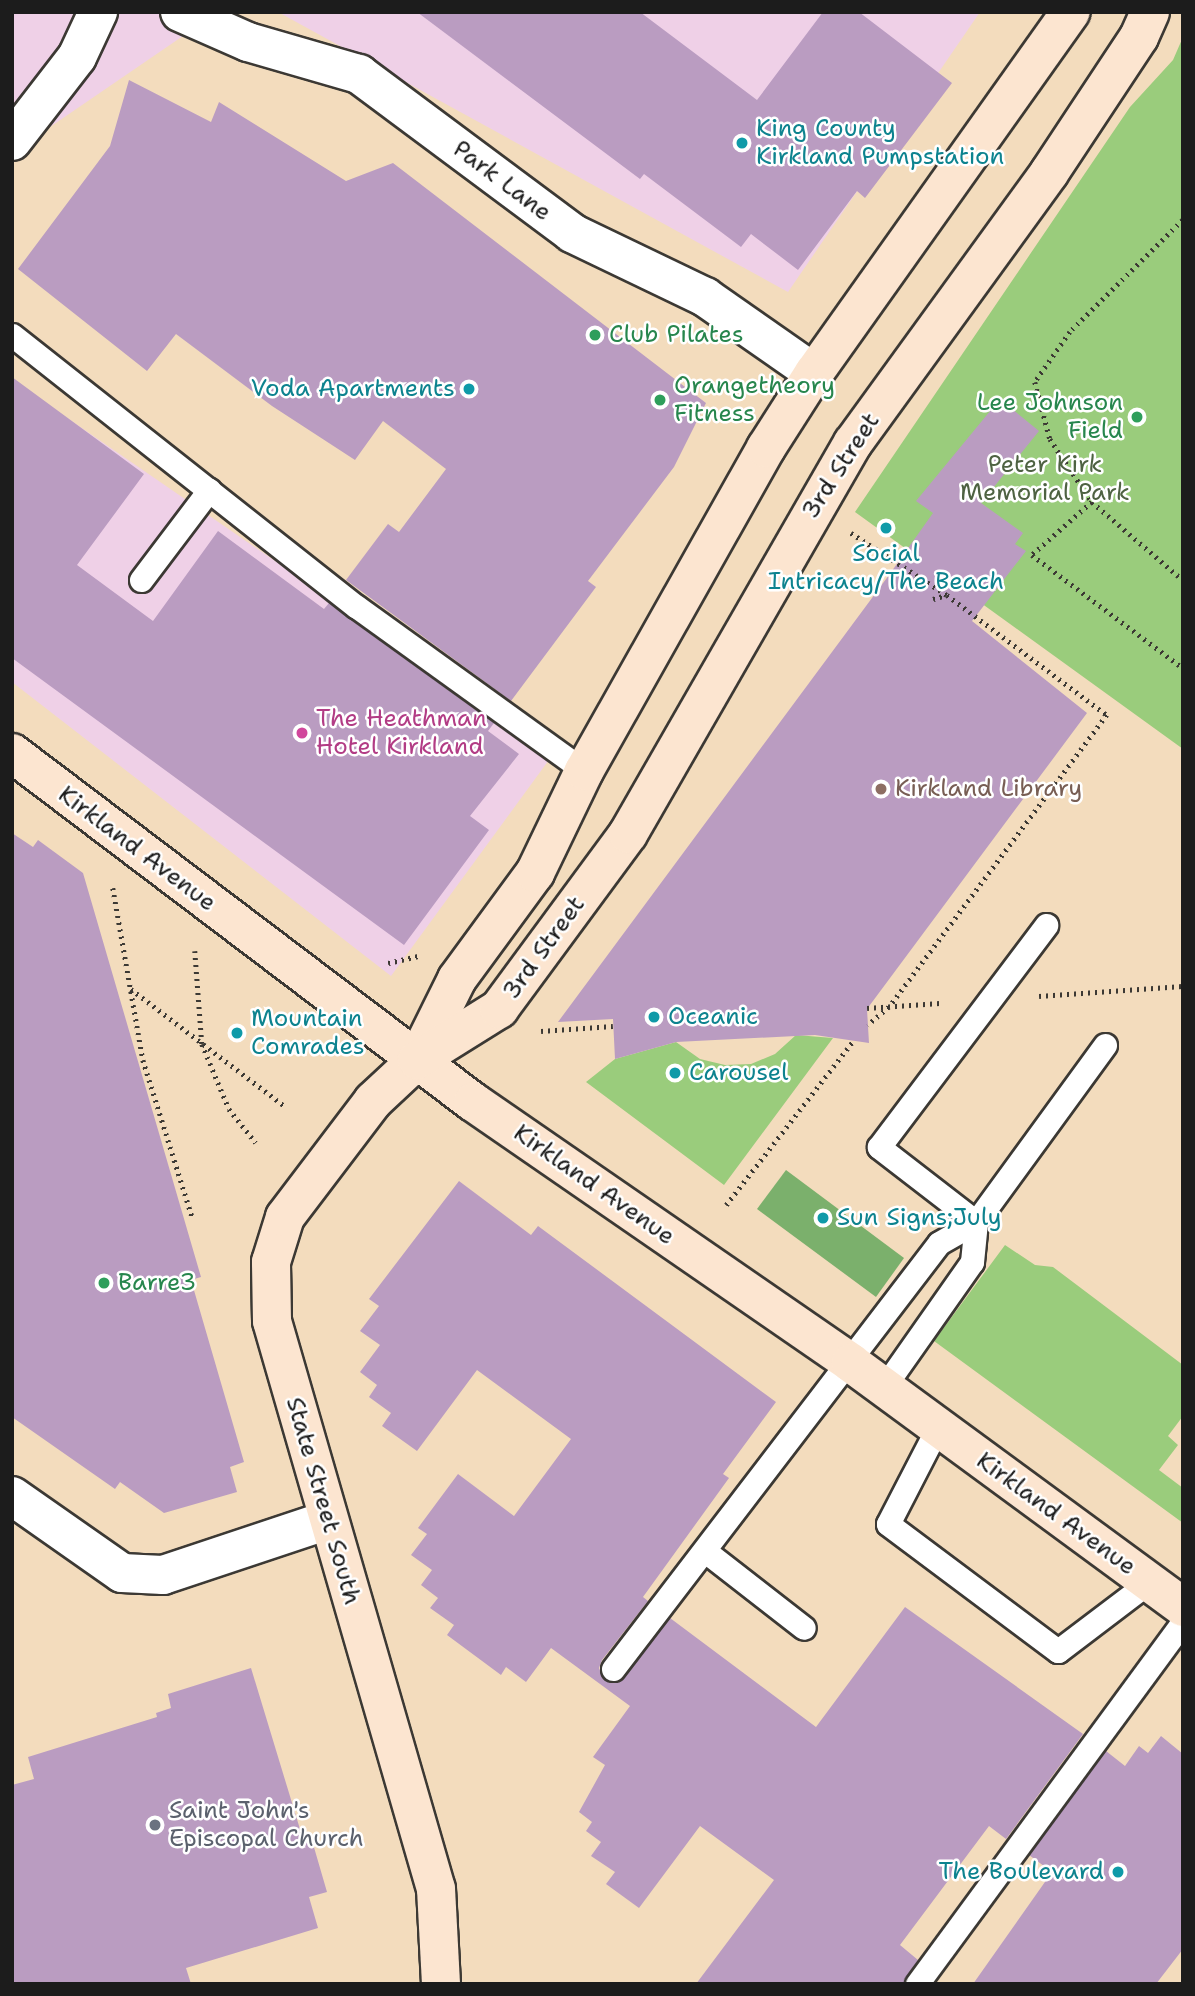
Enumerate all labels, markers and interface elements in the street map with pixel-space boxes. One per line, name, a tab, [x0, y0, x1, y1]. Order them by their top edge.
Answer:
place label: King County Kirkland Pumpstation	[756, 115, 1004, 171]
street label: Park Lane	[447, 135, 557, 227]
marker: King County Kirkland Pumpstation	[734, 135, 750, 151]
place label: Club Pilates	[609, 321, 744, 349]
marker: Club Pilates	[587, 327, 603, 343]
place label: Orangetheory Fitness	[674, 372, 835, 428]
place label: Voda Apartments	[251, 375, 455, 403]
marker: Voda Apartments	[461, 381, 477, 397]
place label: Lee Johnson Field	[977, 389, 1123, 445]
marker: Orangetheory Fitness	[652, 392, 668, 408]
street label: 3rd Street	[796, 408, 886, 524]
marker: Lee Johnson Field	[1129, 409, 1145, 425]
park label: Peter Kirk Memorial Park	[960, 451, 1130, 507]
marker: Social Intricacy/The Beach	[878, 520, 894, 536]
place label: Social Intricacy/The Beach	[768, 540, 1004, 596]
place label: The Heathman Hotel Kirkland	[316, 705, 487, 761]
marker: The Heathman Hotel Kirkland	[294, 725, 310, 741]
place label: Kirkland Library	[895, 775, 1082, 803]
street label: Kirkland Avenue	[52, 780, 222, 918]
marker: Kirkland Library	[873, 781, 889, 797]
street label: 3rd Street	[497, 891, 591, 1005]
place label: Oceanic	[668, 1003, 758, 1031]
place label: Mountain Comrades	[251, 1005, 365, 1061]
marker: Oceanic	[646, 1009, 662, 1025]
marker: Mountain Comrades	[229, 1025, 245, 1041]
place label: Carousel	[689, 1059, 788, 1087]
marker: Carousel	[667, 1065, 683, 1081]
street label: Kirkland Avenue	[508, 1119, 680, 1251]
place label: Sun Signs;July	[837, 1204, 1001, 1232]
marker: Sun Signs;July	[815, 1210, 831, 1226]
place label: Barre3	[118, 1269, 196, 1297]
marker: Barre3	[96, 1275, 112, 1291]
street label: State Street South	[280, 1394, 366, 1608]
street label: Kirkland Avenue	[971, 1446, 1141, 1582]
place label: Saint John's Episcopal Church	[169, 1797, 364, 1853]
marker: Saint John's Episcopal Church	[147, 1817, 163, 1833]
place label: The Boulevard	[938, 1858, 1104, 1886]
marker: The Boulevard	[1110, 1864, 1126, 1880]

